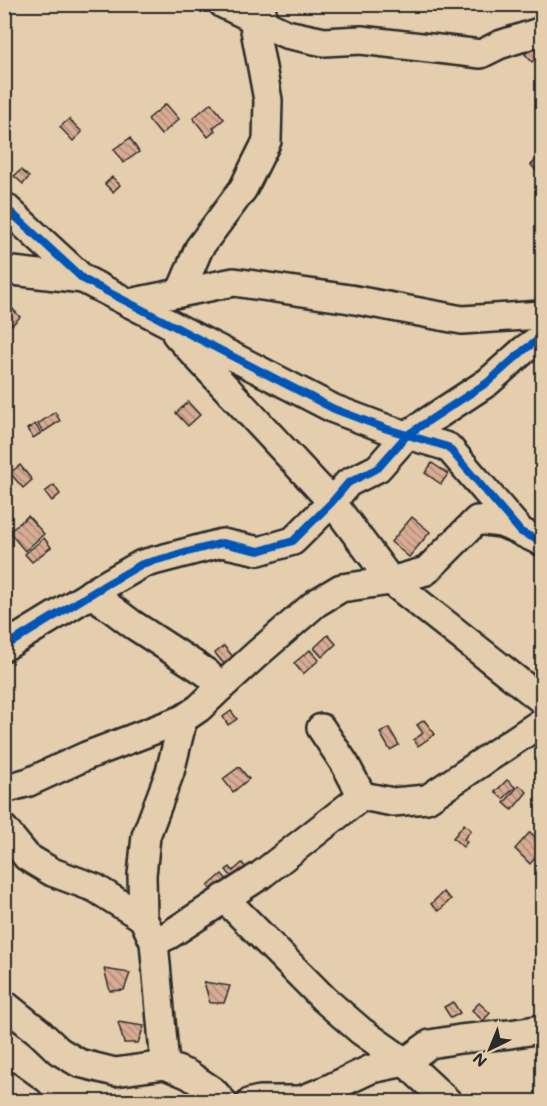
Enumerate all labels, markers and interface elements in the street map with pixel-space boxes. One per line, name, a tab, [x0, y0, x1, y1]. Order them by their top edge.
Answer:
north arrow	[460, 1019, 520, 1079]
text: N	[468, 1049, 491, 1072]

